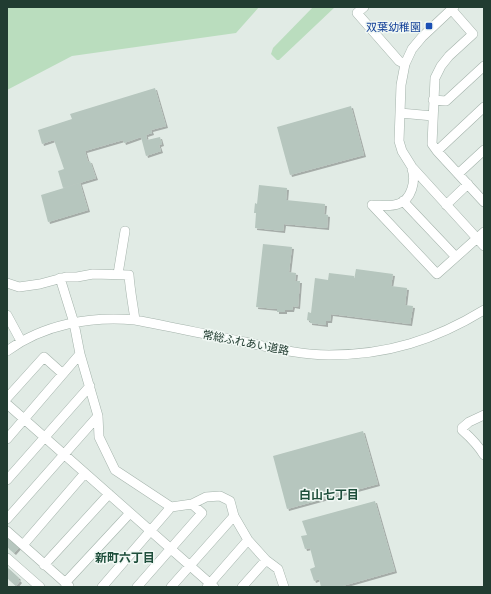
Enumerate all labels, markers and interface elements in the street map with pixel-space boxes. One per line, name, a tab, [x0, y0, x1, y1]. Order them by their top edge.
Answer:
place label: 双葉幼稚園	[366, 19, 421, 34]
marker: 双葉幼稚園	[424, 21, 434, 31]
street label: 常総ふれあい道路	[201, 326, 291, 358]
district label: 白山七丁目	[299, 486, 359, 503]
district label: 新町六丁目	[95, 549, 155, 566]

